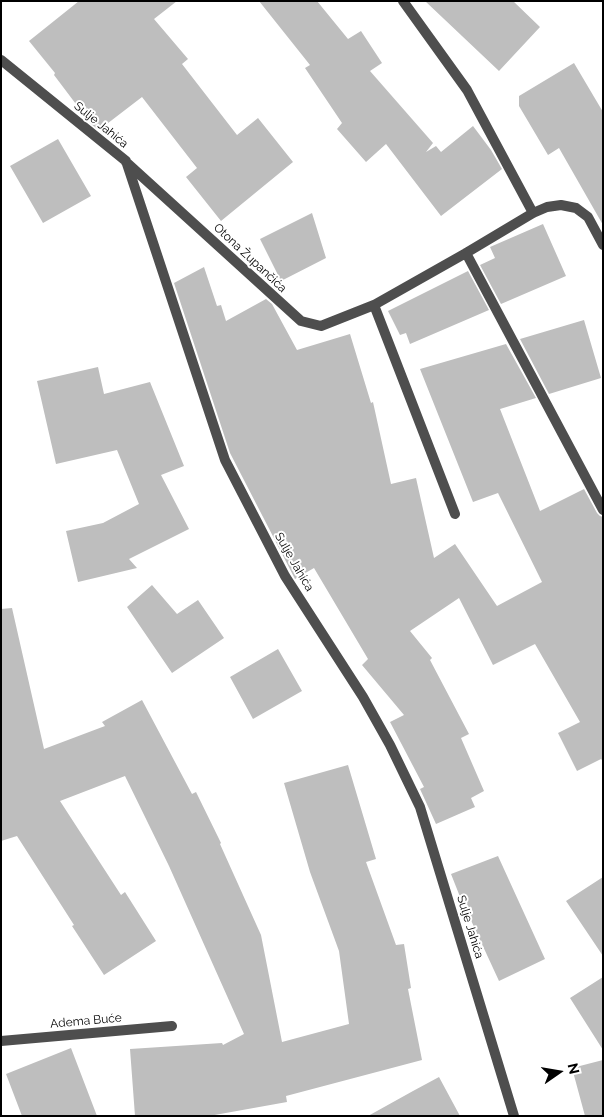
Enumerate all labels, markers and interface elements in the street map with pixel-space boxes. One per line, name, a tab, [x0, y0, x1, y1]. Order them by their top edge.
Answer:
street label: Sulje Jahića	[71, 99, 131, 151]
street label: Otona Župančića	[211, 221, 289, 295]
street label: Sulje Jahića	[271, 530, 317, 594]
street label: Sulje Jahića	[454, 894, 486, 960]
street label: Adema Buće	[50, 1011, 122, 1031]
north arrow	[534, 1047, 584, 1097]
text: N	[565, 1062, 583, 1076]

